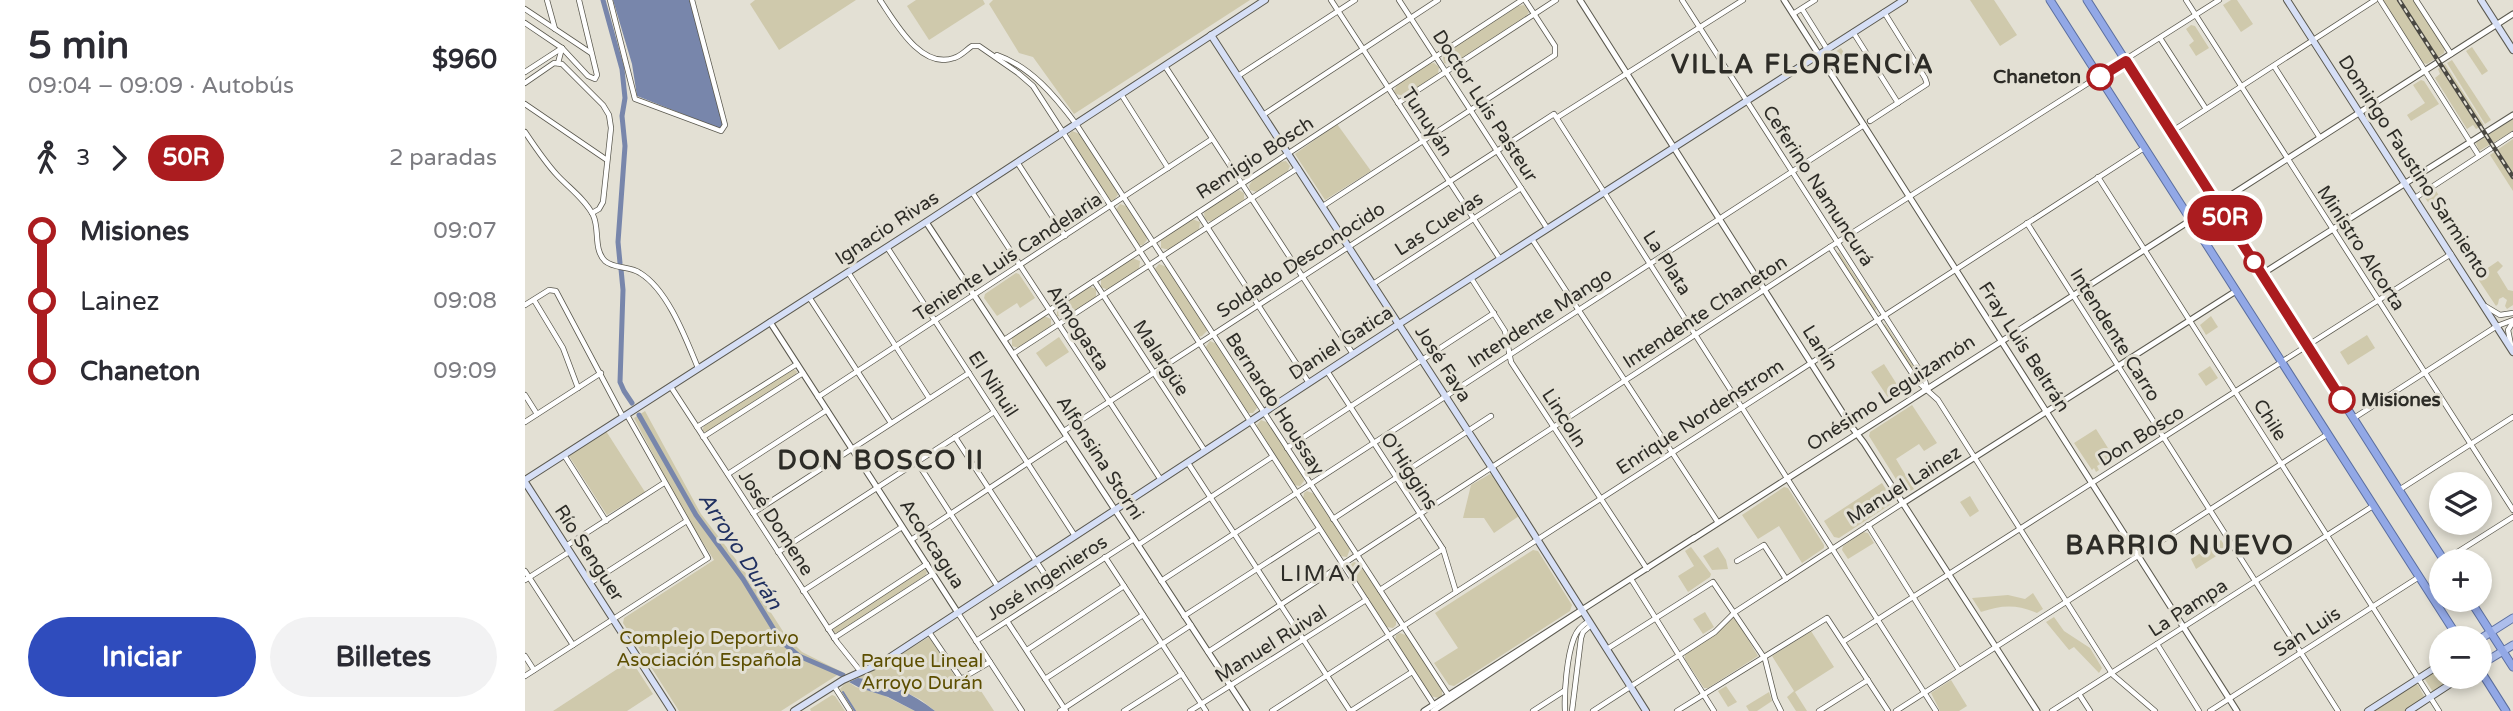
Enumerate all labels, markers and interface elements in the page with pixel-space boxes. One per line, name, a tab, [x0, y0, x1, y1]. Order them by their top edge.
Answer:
text: 5 min	[28, 23, 129, 69]
street label: Doctor Luis Pasteur	[1428, 26, 1543, 187]
text: $960	[432, 44, 497, 75]
district label: VILLA FLORENCIA	[1671, 49, 1935, 80]
street label: Domingo Faustino Sarmiento	[2334, 51, 2494, 283]
marker: Chaneton	[2087, 64, 2113, 90]
place label: Chaneton	[1993, 66, 2081, 88]
text: 09:04 – 09:09 · Autobús	[28, 72, 294, 100]
street label: Tunuyán	[1397, 84, 1457, 160]
street label: Ceferino Namuncurá	[1758, 101, 1878, 271]
street label: Remigio Bosch	[1192, 112, 1318, 204]
icon: walk	[28, 139, 66, 177]
icon: forward	[100, 139, 138, 177]
text: 50R	[162, 143, 210, 172]
text: 3	[76, 144, 90, 172]
text: 2 paradas	[389, 144, 497, 172]
street label: Ministro Alcorta	[2312, 181, 2410, 315]
street label: Ignacio Rivas	[831, 186, 943, 270]
street label: Las Cuevas	[1391, 187, 1487, 261]
street label: Teniente Luis Candelaria	[910, 188, 1106, 326]
line badge: 50R	[2185, 195, 2265, 241]
street label: Soldado Desconocido	[1213, 197, 1389, 323]
text: 50R	[2201, 203, 2249, 232]
text: Misiones	[80, 216, 189, 247]
text: 09:07	[433, 217, 497, 245]
street label: La Plata	[1638, 227, 1696, 299]
street label: Intendente Chaneton	[1619, 251, 1791, 373]
unlabelled marker	[2244, 252, 2264, 272]
street label: Intendente Mango	[1464, 263, 1616, 373]
street label: Intendente Carro	[2065, 264, 2165, 406]
street label: Fray Luis Beltrán	[1974, 278, 2074, 416]
street label: Aimogasta	[1042, 281, 1114, 375]
text: Lainez	[80, 286, 160, 317]
text: 09:08	[433, 287, 497, 315]
street label: Daniel Gatica	[1285, 301, 1397, 385]
street label: Malargüe	[1128, 316, 1194, 400]
street label: Lanín	[1798, 321, 1842, 375]
street label: José Fava	[1410, 322, 1476, 406]
street label: Bernardo Houssay	[1221, 329, 1329, 479]
street label: Onésimo Leguizamón	[1803, 330, 1979, 456]
street label: El Nihuil	[964, 347, 1022, 421]
street label: Enrique Nordenstrom	[1612, 355, 1788, 479]
text: Chaneton	[80, 356, 200, 387]
text: 09:09	[433, 357, 497, 385]
street label: Lincoln	[1537, 385, 1591, 451]
marker: Misiones	[2329, 387, 2355, 413]
place label: Misiones	[2361, 389, 2441, 411]
street label: Alfonsina Storni	[1052, 392, 1148, 524]
street label: Chile	[2249, 395, 2291, 445]
street label: Don Bosco	[2094, 401, 2188, 471]
street label: O'Higgins	[1376, 428, 1442, 514]
street label: Manuel Lainez	[1843, 441, 1965, 529]
district label: DON BOSCO II	[777, 445, 985, 476]
street label: José Domene	[734, 466, 818, 580]
map controls	[2429, 472, 2492, 689]
button: layers	[2429, 472, 2492, 535]
water label: Arroyo Durán	[693, 488, 788, 615]
street label: Aconcagua	[895, 495, 969, 593]
street label: Río Senguer	[550, 501, 629, 606]
district label: BARRIO NUEVO	[2065, 530, 2295, 561]
street label: José Ingenieros	[983, 531, 1111, 625]
button: +	[2429, 549, 2492, 612]
district label: LIMAY	[1280, 560, 1362, 588]
street label: La Pampa	[2144, 574, 2232, 642]
street label: Manuel Ruival	[1211, 601, 1331, 687]
street label: San Luis	[2269, 602, 2345, 662]
button: Iniciar	[28, 617, 256, 697]
button: Billetes	[270, 617, 497, 697]
button: −	[2429, 626, 2492, 689]
park label: Complejo Deportivo Asociación Española	[616, 627, 802, 671]
park label: Parque Lineal Arroyo Durán	[861, 650, 983, 694]

